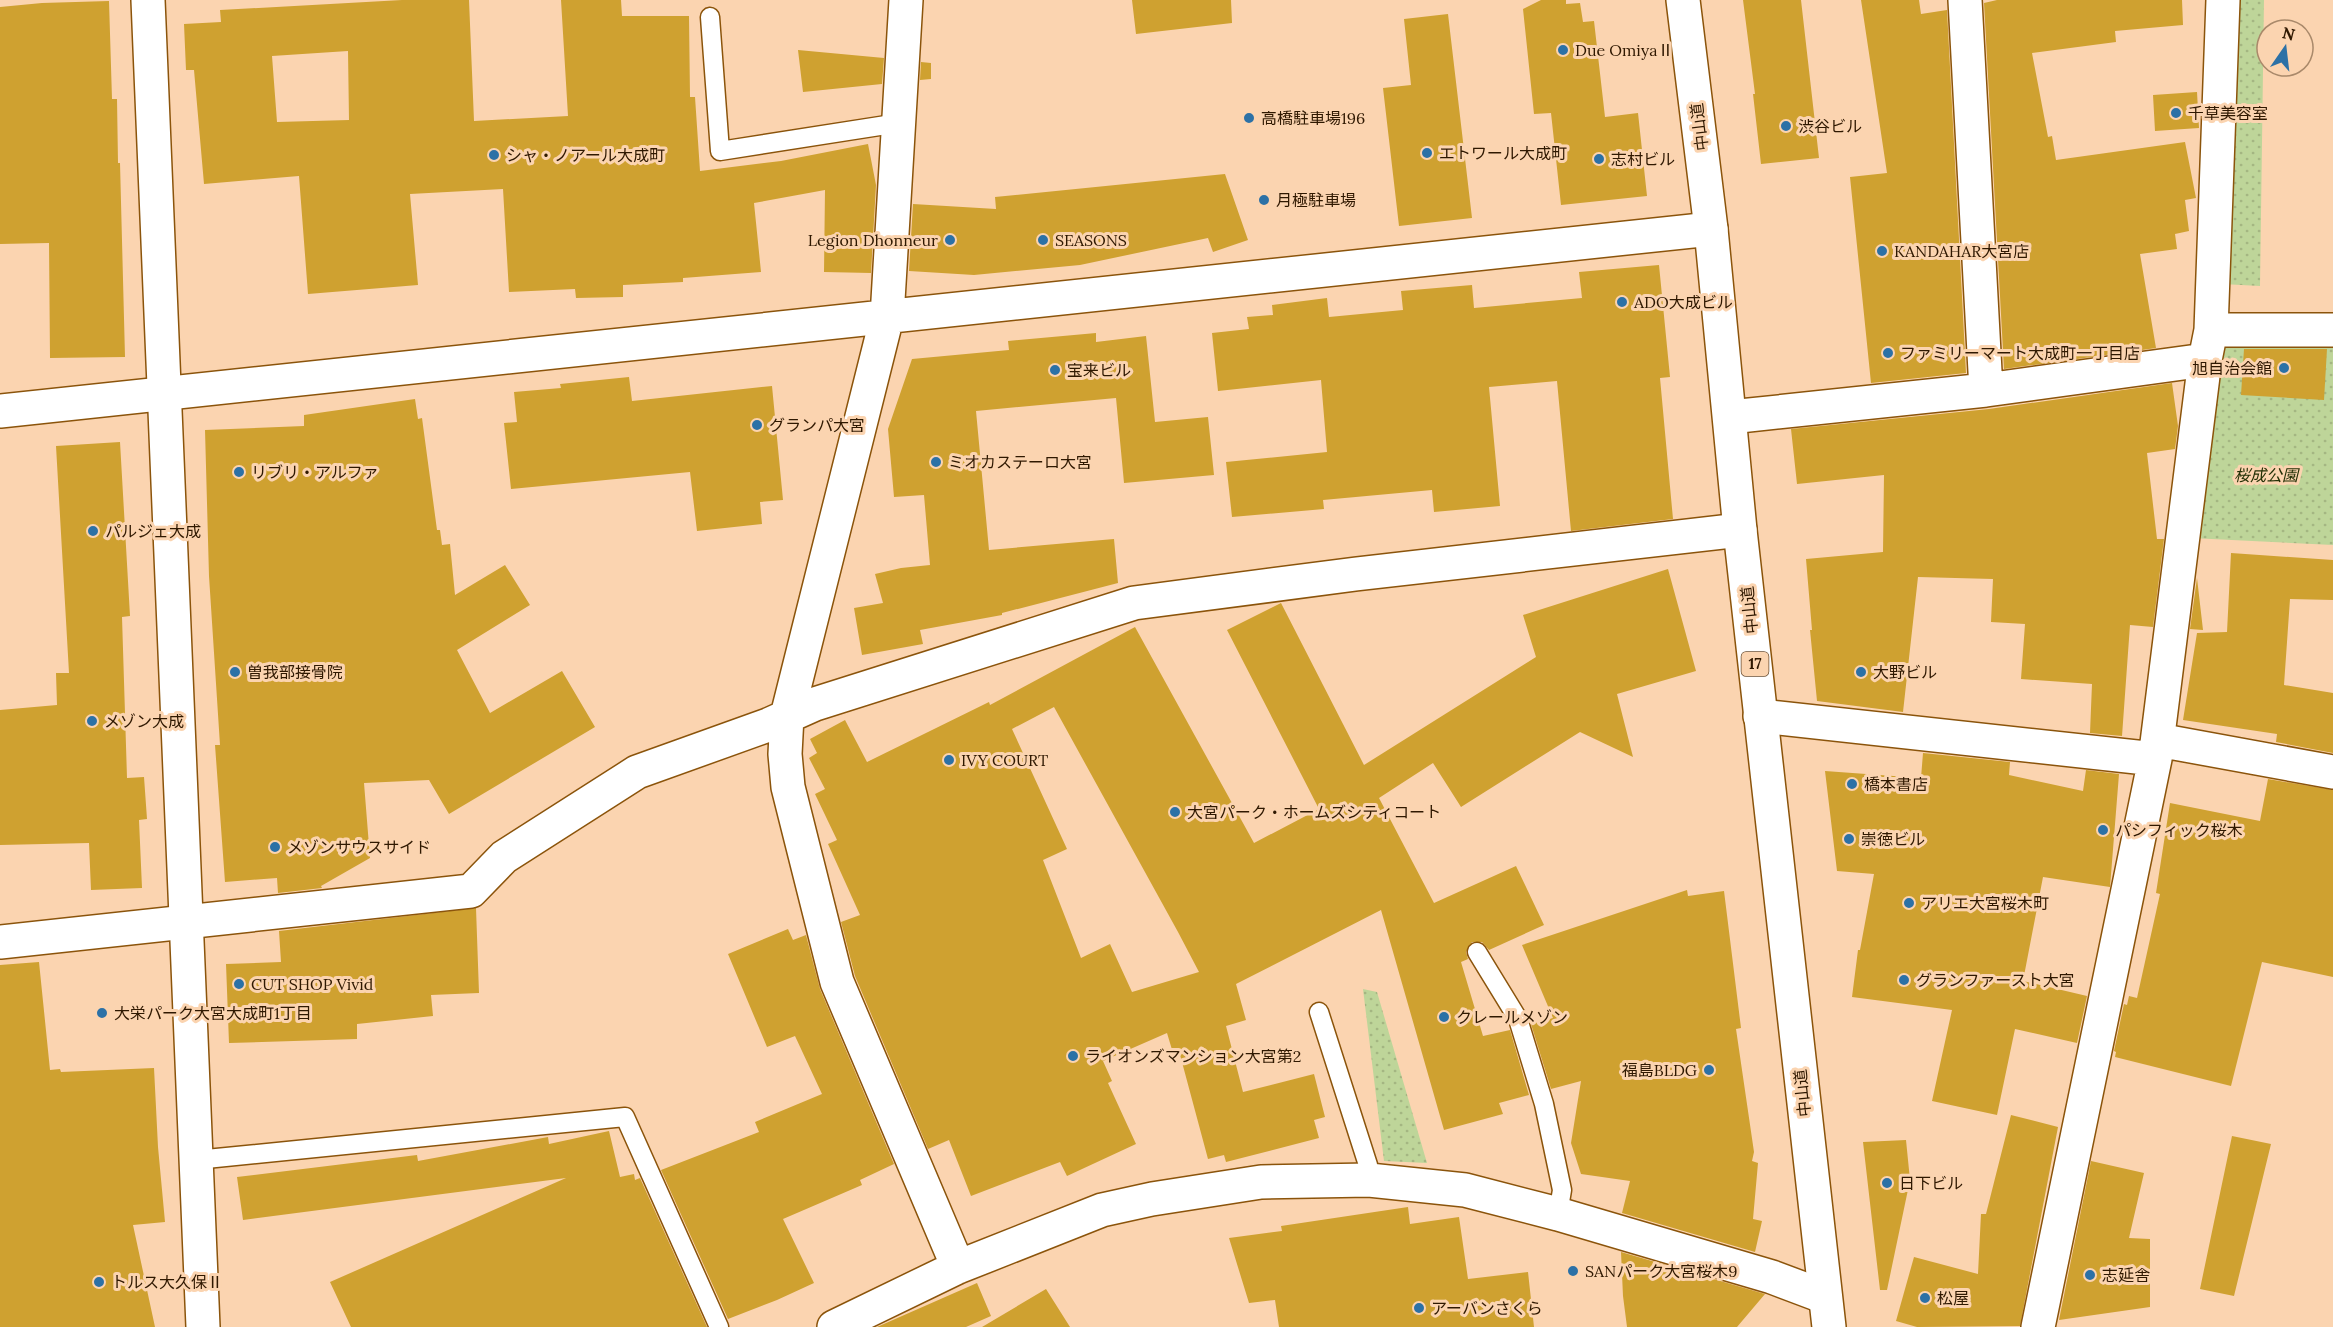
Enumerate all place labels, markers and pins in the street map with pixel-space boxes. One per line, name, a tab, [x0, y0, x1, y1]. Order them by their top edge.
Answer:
place label: Due OmiyaⅡ	[1575, 40, 1673, 60]
marker: Due OmiyaⅡ	[1556, 43, 1570, 57]
place label: 千草美容室	[2188, 103, 2268, 123]
marker: 千草美容室	[2169, 106, 2183, 120]
place label: 高橋駐車場196	[1261, 108, 1365, 128]
marker: 高橋駐車場196	[1242, 111, 1256, 125]
place label: 渋谷ビル	[1798, 116, 1862, 136]
marker: 渋谷ビル	[1779, 119, 1793, 133]
place label: エトワール大成町	[1439, 143, 1567, 163]
place label: シャ・ノアール大成町	[506, 145, 665, 165]
marker: エトワール大成町	[1420, 146, 1434, 160]
marker: シャ・ノアール大成町	[487, 148, 501, 162]
place label: 志村ビル	[1611, 149, 1675, 169]
marker: 志村ビル	[1592, 152, 1606, 166]
place label: 月極駐車場	[1276, 190, 1356, 210]
marker: 月極駐車場	[1257, 193, 1271, 207]
place label: Legion Dhonneur	[808, 230, 938, 250]
place label: SEASONS	[1055, 230, 1127, 250]
marker: Legion Dhonneur	[943, 233, 957, 247]
marker: SEASONS	[1036, 233, 1050, 247]
place label: KANDAHAR大宮店	[1894, 241, 2029, 261]
marker: KANDAHAR大宮店	[1875, 244, 1889, 258]
place label: ADO大成ビル	[1633, 292, 1733, 312]
marker: ADO大成ビル	[1615, 295, 1629, 309]
place label: ファミリーマート大成町一丁目店	[1900, 343, 2140, 363]
marker: ファミリーマート大成町一丁目店	[1881, 346, 1895, 360]
place label: 旭自治会館	[2192, 358, 2272, 378]
place label: 宝来ビル	[1067, 360, 1131, 380]
marker: 旭自治会館	[2277, 361, 2291, 375]
marker: 宝来ビル	[1048, 363, 1062, 377]
place label: グランパ大宮	[769, 415, 865, 435]
marker: グランパ大宮	[750, 418, 764, 432]
place label: ミオカステーロ大宮	[948, 452, 1092, 472]
marker: ミオカステーロ大宮	[929, 455, 943, 469]
place label: リブリ・アルファ	[251, 462, 379, 482]
marker: リブリ・アルファ	[232, 465, 246, 479]
place label: パルジェ大成	[105, 521, 201, 541]
marker: パルジェ大成	[86, 524, 100, 538]
place label: 曽我部接骨院	[247, 662, 343, 682]
place label: 大野ビル	[1873, 662, 1937, 682]
marker: 曽我部接骨院	[228, 665, 242, 679]
marker: 大野ビル	[1854, 665, 1868, 679]
place label: メゾン大成	[104, 711, 184, 731]
marker: メゾン大成	[85, 714, 99, 728]
place label: IVY COURT	[961, 750, 1048, 770]
marker: IVY COURT	[942, 753, 956, 767]
place label: 橋本書店	[1864, 774, 1928, 794]
marker: 橋本書店	[1845, 777, 1859, 791]
place label: 大宮パーク・ホームズシティコート	[1187, 802, 1441, 822]
marker: 大宮パーク・ホームズシティコート	[1168, 805, 1182, 819]
place label: パシフィック桜木	[2115, 820, 2243, 840]
marker: パシフィック桜木	[2096, 823, 2110, 837]
place label: 崇徳ビル	[1861, 829, 1925, 849]
marker: 崇徳ビル	[1842, 832, 1856, 846]
place label: メゾンサウスサイド	[287, 837, 431, 857]
marker: メゾンサウスサイド	[268, 840, 282, 854]
place label: アリエ大宮桜木町	[1921, 893, 2049, 913]
marker: アリエ大宮桜木町	[1902, 896, 1916, 910]
place label: グランファースト大宮	[1916, 970, 2075, 990]
marker: グランファースト大宮	[1897, 973, 1911, 987]
place label: CUT SHOP Vivid	[251, 974, 374, 994]
marker: CUT SHOP Vivid	[232, 977, 246, 991]
place label: 大栄パーク大宮大成町1丁目	[114, 1003, 312, 1023]
marker: 大栄パーク大宮大成町1丁目	[95, 1006, 109, 1020]
place label: クレールメゾン	[1456, 1007, 1568, 1027]
marker: クレールメゾン	[1437, 1010, 1451, 1024]
place label: ライオンズマンション大宮第2	[1085, 1046, 1301, 1066]
marker: ライオンズマンション大宮第2	[1066, 1049, 1080, 1063]
place label: 福島BLDG	[1622, 1060, 1697, 1080]
marker: 福島BLDG	[1702, 1063, 1716, 1077]
place label: 日下ビル	[1899, 1173, 1963, 1193]
marker: 日下ビル	[1880, 1176, 1894, 1190]
place label: SANパーク大宮桜木9	[1585, 1261, 1738, 1281]
marker: SANパーク大宮桜木9	[1566, 1264, 1580, 1278]
place label: 志延舎	[2102, 1265, 2150, 1285]
marker: 志延舎	[2083, 1268, 2097, 1282]
place label: トルス大久保Ⅱ	[111, 1272, 223, 1292]
marker: トルス大久保Ⅱ	[92, 1275, 106, 1289]
place label: 松屋	[1937, 1288, 1969, 1308]
marker: 松屋	[1918, 1291, 1932, 1305]
place label: アーバンさくら	[1431, 1298, 1543, 1318]
marker: アーバンさくら	[1412, 1301, 1426, 1315]

